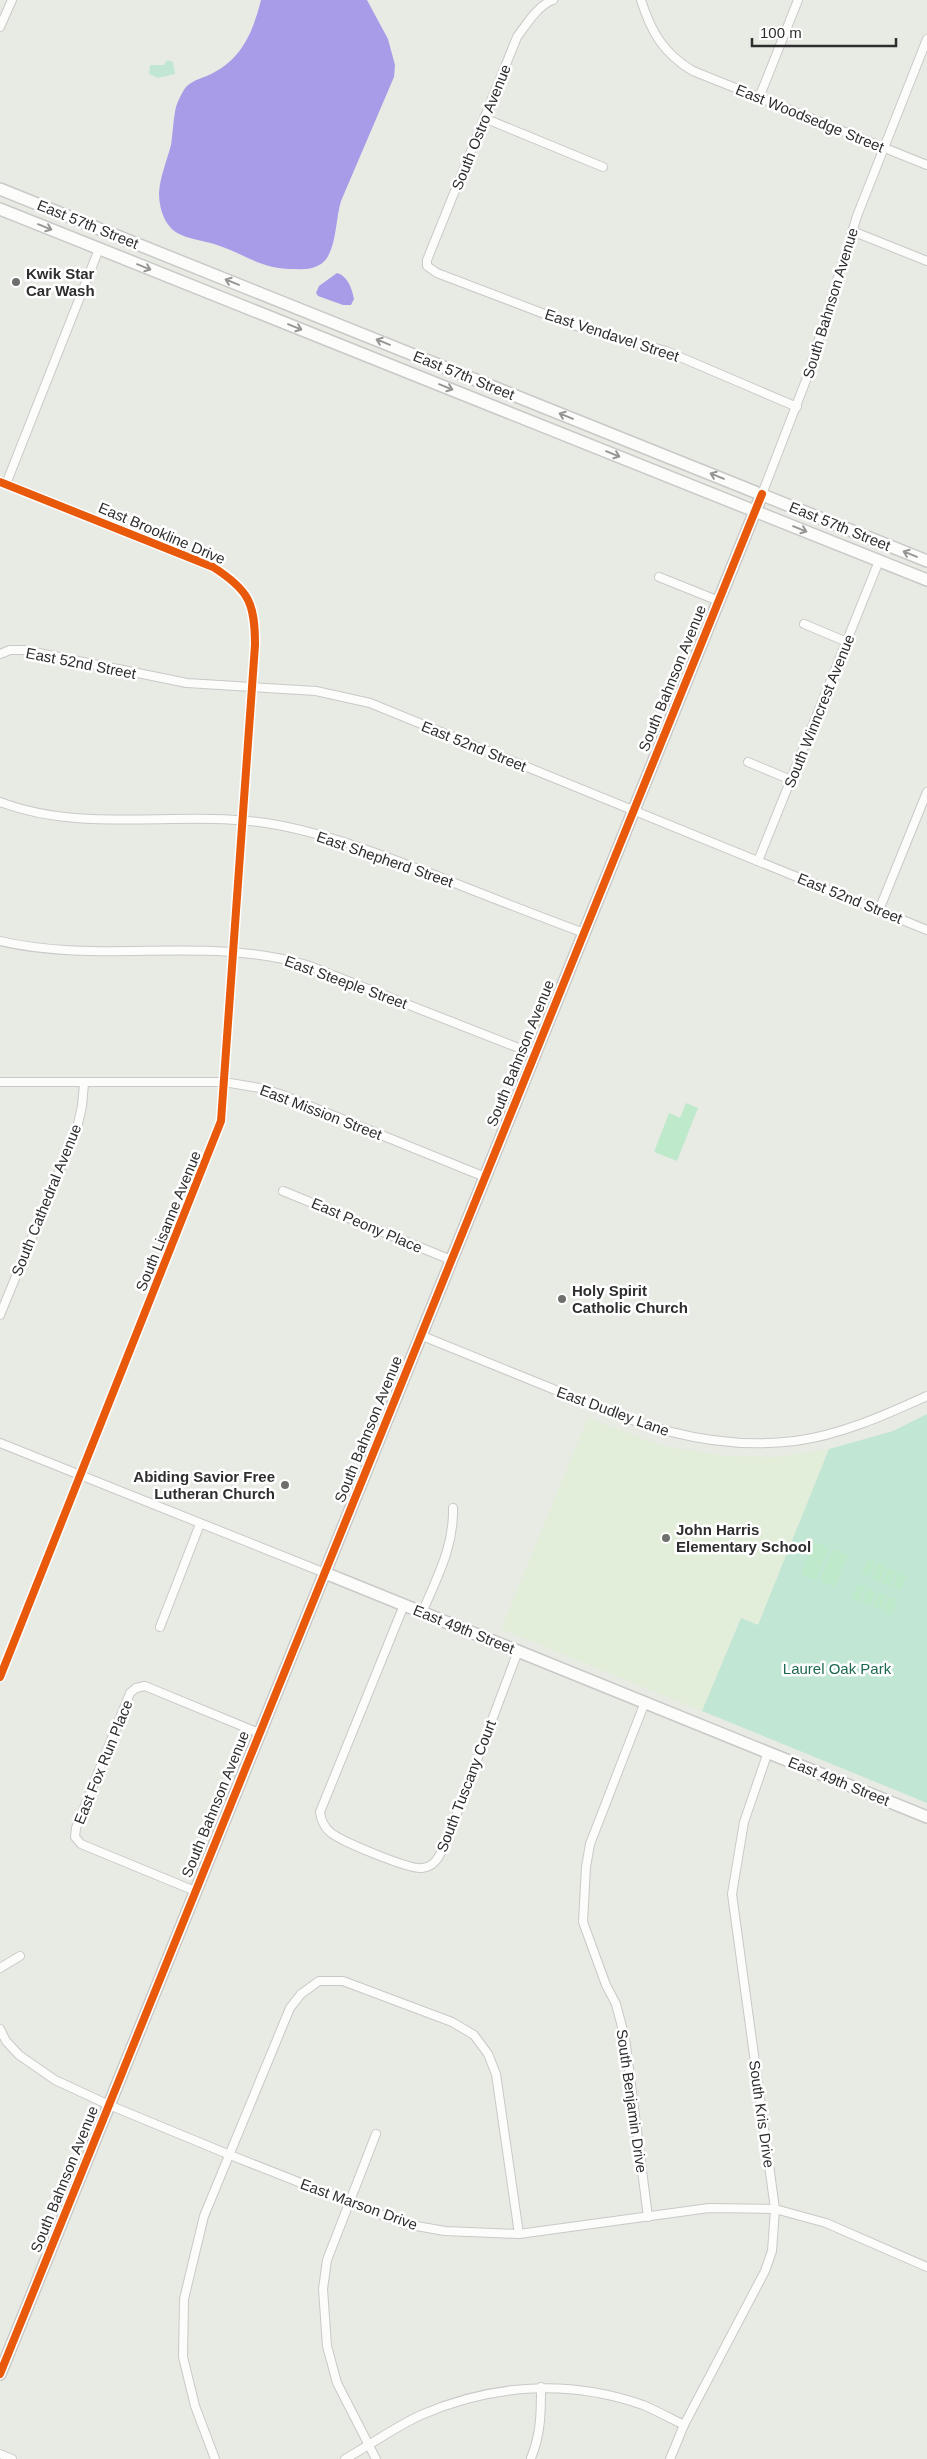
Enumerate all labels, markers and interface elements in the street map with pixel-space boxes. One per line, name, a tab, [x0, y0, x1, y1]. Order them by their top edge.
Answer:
scale bar	[752, 15, 896, 47]
text: 100 m	[760, 24, 802, 41]
street label: South Ostro Avenue	[448, 62, 514, 192]
street label: East Woodsedge Street	[733, 80, 887, 156]
street label: East 57th Street	[35, 196, 142, 252]
one-way arrow	[37, 223, 52, 232]
street label: South Bahnson Avenue	[799, 226, 861, 380]
one-way arrow	[137, 263, 152, 272]
place label: Kwik Star Car Wash	[26, 265, 95, 299]
marker: Kwik Star Car Wash	[10, 276, 22, 288]
one-way arrow	[225, 276, 240, 286]
street label: East Vendavel Street	[543, 305, 682, 365]
one-way arrow	[287, 323, 302, 332]
one-way arrow	[376, 337, 391, 346]
street label: East 57th Street	[411, 347, 518, 403]
one-way arrow	[438, 383, 453, 392]
one-way arrow	[559, 410, 574, 420]
one-way arrow	[605, 450, 621, 459]
one-way arrow	[710, 471, 725, 480]
street label: East 57th Street	[787, 498, 894, 554]
street label: East Brookline Drive	[96, 499, 228, 567]
one-way arrow	[792, 525, 808, 534]
one-way arrow	[903, 549, 918, 559]
street label: South Bahnson Avenue	[635, 602, 709, 754]
street label: South Winncrest Avenue	[780, 632, 858, 790]
street label: East 52nd Street	[25, 644, 138, 682]
street label: East 52nd Street	[419, 717, 530, 775]
street label: East Shepherd Street	[314, 828, 456, 891]
street label: East 52nd Street	[795, 869, 906, 927]
street label: East Steeple Street	[282, 952, 410, 1012]
street label: South Bahnson Avenue	[483, 977, 557, 1129]
street label: East Mission Street	[258, 1081, 385, 1143]
street label: South Cathedral Avenue	[8, 1122, 84, 1278]
street label: South Lisanne Avenue	[132, 1148, 204, 1294]
street label: East Peony Place	[309, 1194, 425, 1256]
place label: Holy Spirit Catholic Church	[572, 1282, 688, 1316]
marker: Holy Spirit Catholic Church	[556, 1293, 568, 1305]
street label: South Bahnson Avenue	[331, 1353, 405, 1505]
street label: East Dudley Lane	[554, 1383, 672, 1439]
place label: Abiding Savior Free Lutheran Church	[133, 1468, 275, 1502]
marker: Abiding Savior Free Lutheran Church	[279, 1479, 291, 1491]
place label: John Harris Elementary School	[676, 1521, 811, 1555]
marker: John Harris Elementary School	[660, 1532, 672, 1544]
street label: East 49th Street	[411, 1601, 518, 1657]
park label: Laurel Oak Park	[783, 1660, 892, 1677]
street label: East Fox Run Place	[70, 1697, 136, 1827]
street label: South Tuscany Court	[433, 1717, 499, 1854]
street label: South Bahnson Avenue	[178, 1728, 252, 1880]
street label: East 49th Street	[786, 1753, 893, 1809]
street label: South Benjamin Drive	[613, 2028, 651, 2174]
street label: South Kris Drive	[746, 2059, 778, 2169]
street label: South Bahnson Avenue	[27, 2103, 101, 2255]
street label: East Marson Drive	[298, 2175, 420, 2233]

